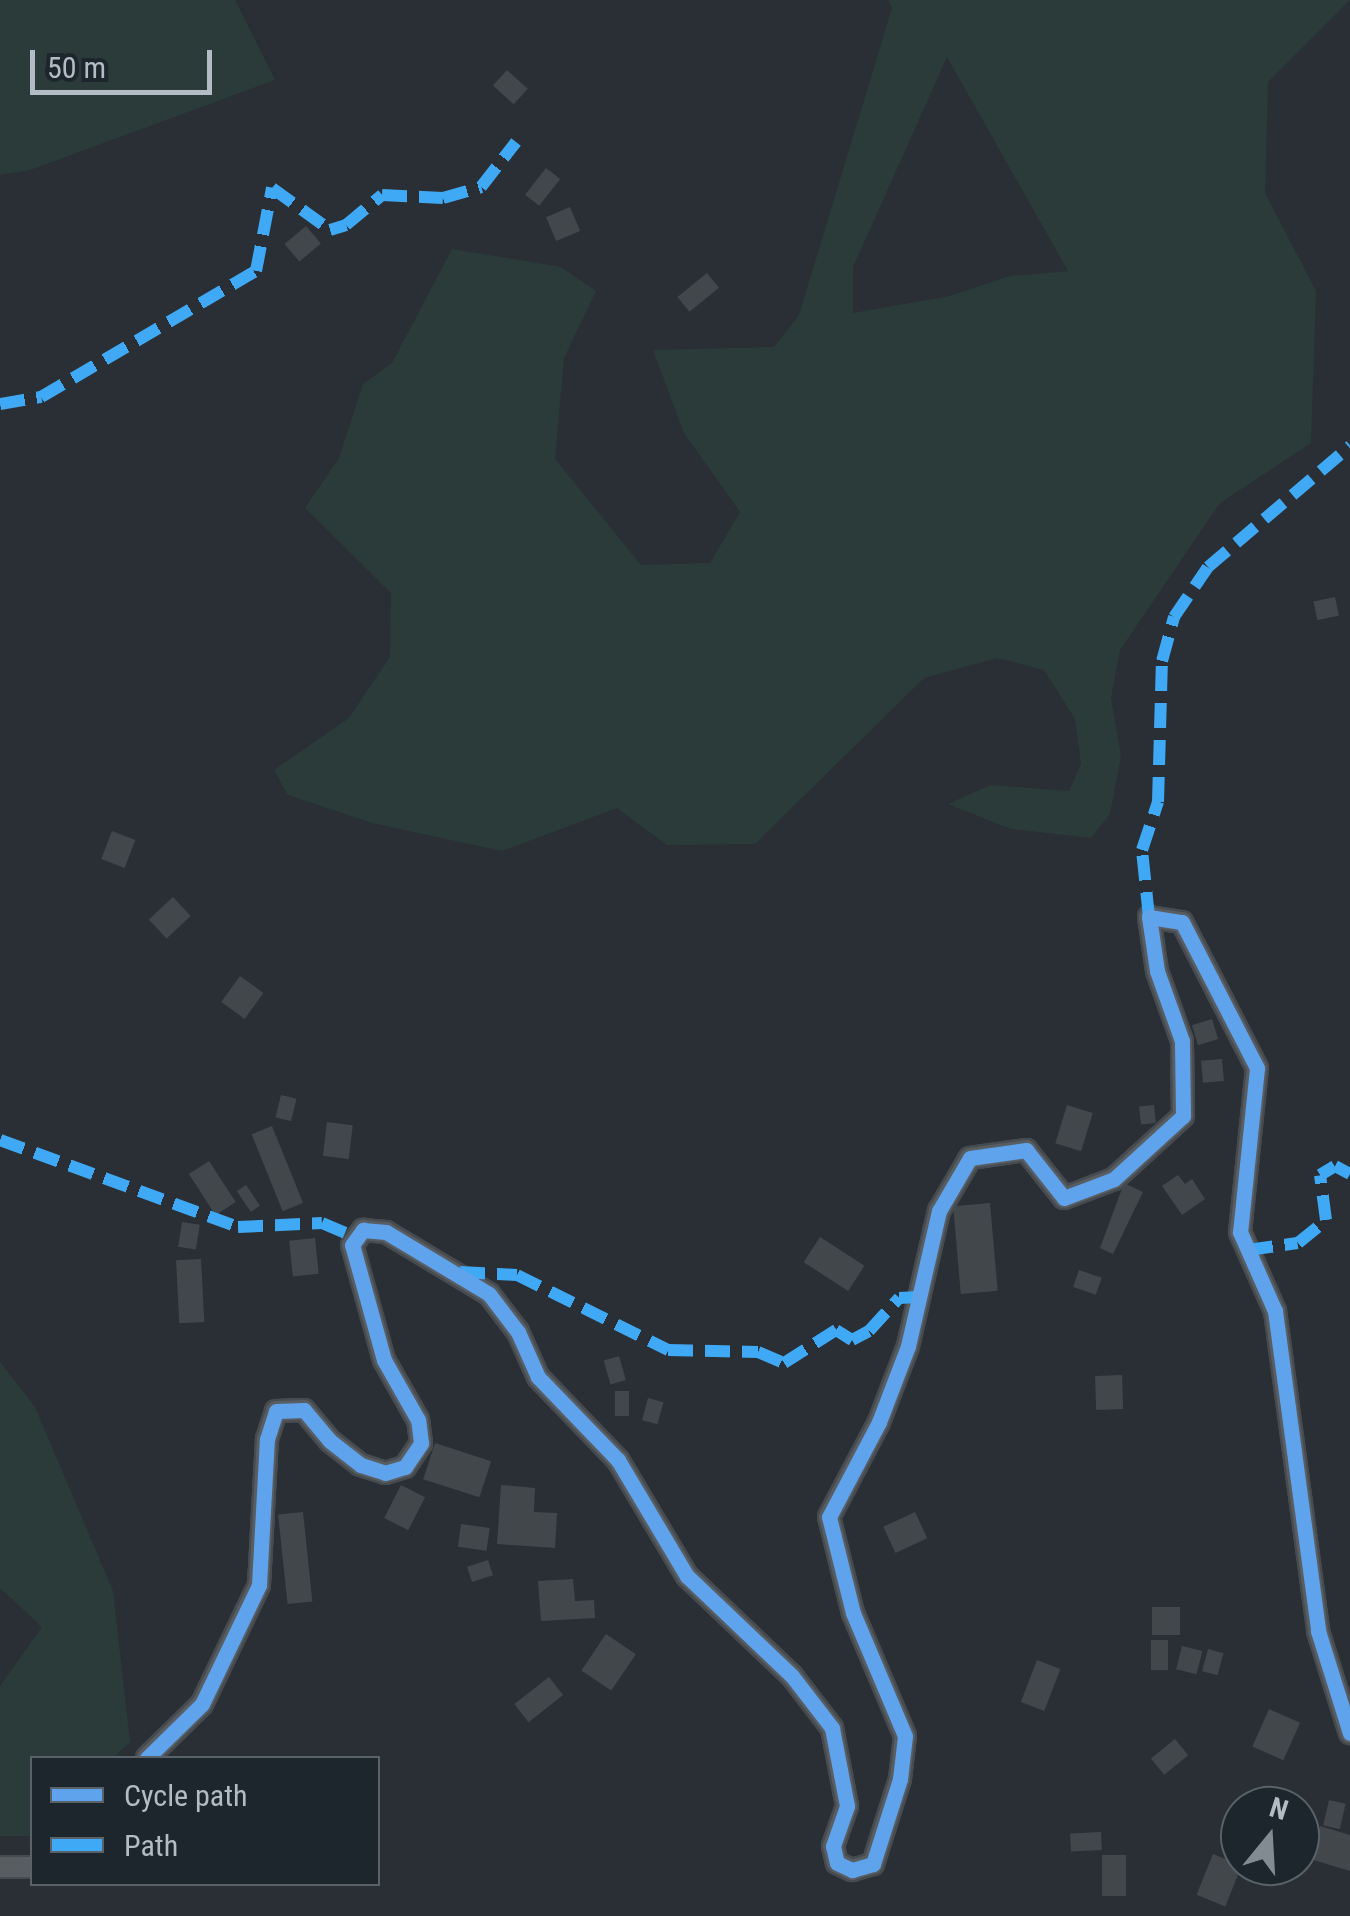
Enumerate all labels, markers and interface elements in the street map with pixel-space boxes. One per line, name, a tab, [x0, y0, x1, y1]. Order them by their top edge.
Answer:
scale bar	[35, 30, 218, 92]
text: 50 m	[47, 50, 106, 85]
legend	[30, 1756, 380, 1886]
text: Cycle path	[124, 1778, 248, 1813]
north arrow	[1220, 1786, 1320, 1886]
text: N	[1266, 1791, 1292, 1827]
text: Path	[124, 1828, 178, 1863]

